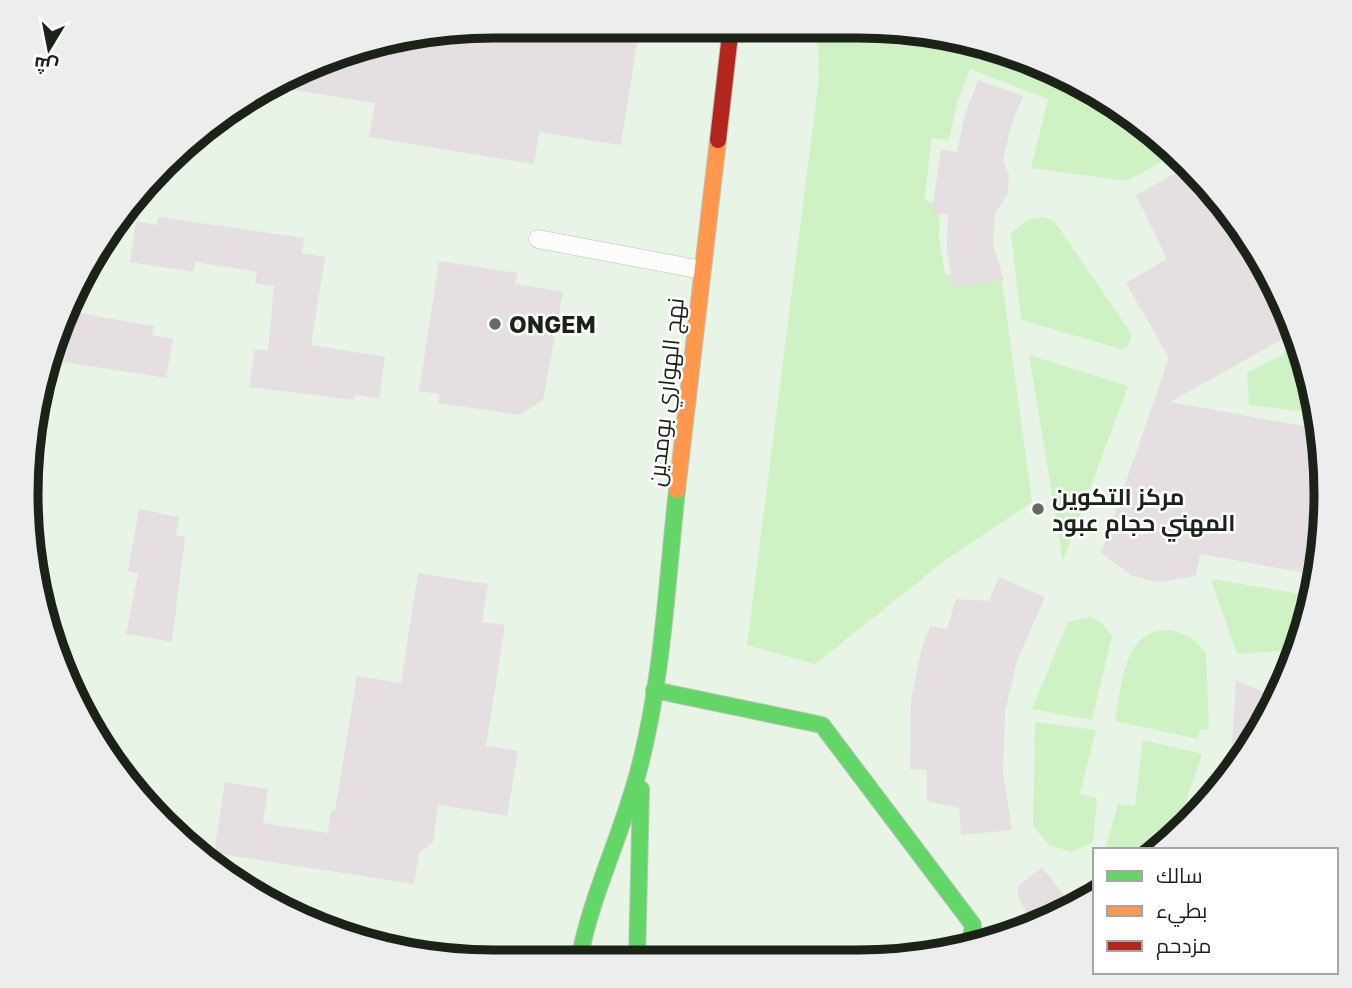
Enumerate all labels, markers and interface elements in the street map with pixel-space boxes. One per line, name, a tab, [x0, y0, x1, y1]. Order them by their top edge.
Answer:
north arrow	[14, 14, 84, 84]
text: ش	[32, 52, 60, 80]
street label: نهج الهواري بومدين	[641, 296, 694, 488]
place label: ONGEM	[509, 310, 596, 338]
marker: ONGEM	[487, 316, 503, 332]
place label: مركز التكوين المهني حجام عبود	[1052, 482, 1235, 542]
marker: مركز التكوين المهني حجام عبود	[1030, 501, 1046, 517]
legend	[1093, 848, 1338, 974]
text: سالك	[1156, 862, 1203, 888]
text: بطيء	[1156, 897, 1207, 927]
text: مزدحم	[1156, 932, 1211, 960]

